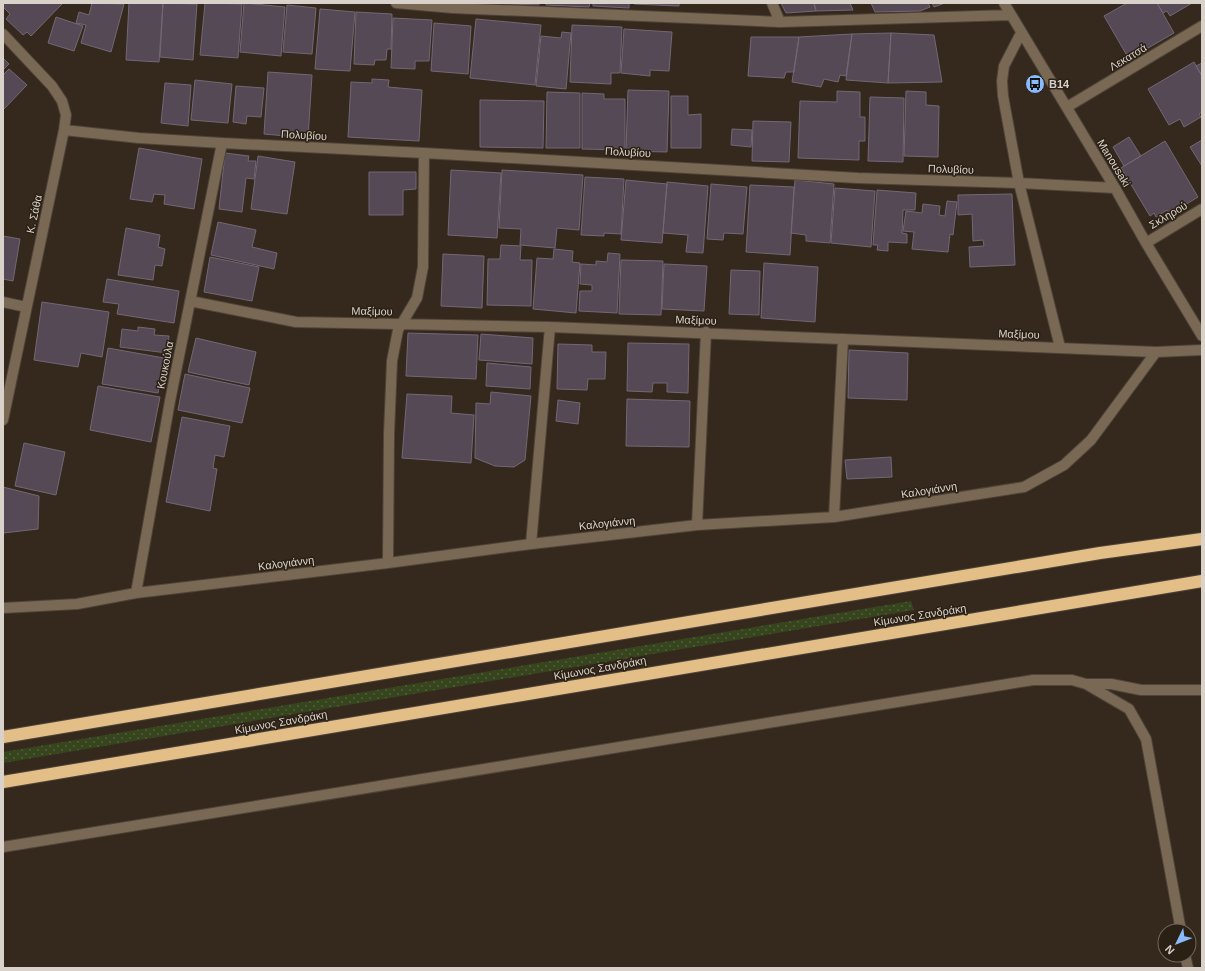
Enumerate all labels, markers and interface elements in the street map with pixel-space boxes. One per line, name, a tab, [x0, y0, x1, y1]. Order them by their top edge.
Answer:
street label: Λεκατσά	[1107, 41, 1149, 73]
bus stop icon: Β14	[1024, 73, 1046, 95]
place label: Β14	[1049, 78, 1070, 90]
street label: Πολυβίου	[281, 128, 327, 142]
street label: Manousaki	[1095, 137, 1133, 189]
street label: Πολυβίου	[605, 145, 651, 159]
street label: Πολυβίου	[928, 162, 974, 176]
street label: Κ. Σάθα	[24, 193, 44, 234]
street label: Σκληρού	[1147, 199, 1189, 231]
street label: Μαξίμου	[351, 305, 393, 317]
street label: Μαξίμου	[675, 313, 717, 327]
street label: Μαξίμου	[998, 327, 1040, 341]
street label: Κουκούλα	[154, 339, 176, 390]
street label: Καλογιάννη	[900, 480, 958, 500]
street label: Καλογιάννη	[578, 514, 636, 532]
street label: Καλογιάννη	[257, 554, 315, 572]
street label: Κίμωνος Σανδράκη	[873, 602, 967, 628]
street label: Κίμωνος Σανδράκη	[553, 654, 647, 682]
street label: Κίμωνος Σανδράκη	[234, 708, 328, 736]
north arrow	[1157, 923, 1197, 963]
text: N	[1163, 943, 1177, 957]

